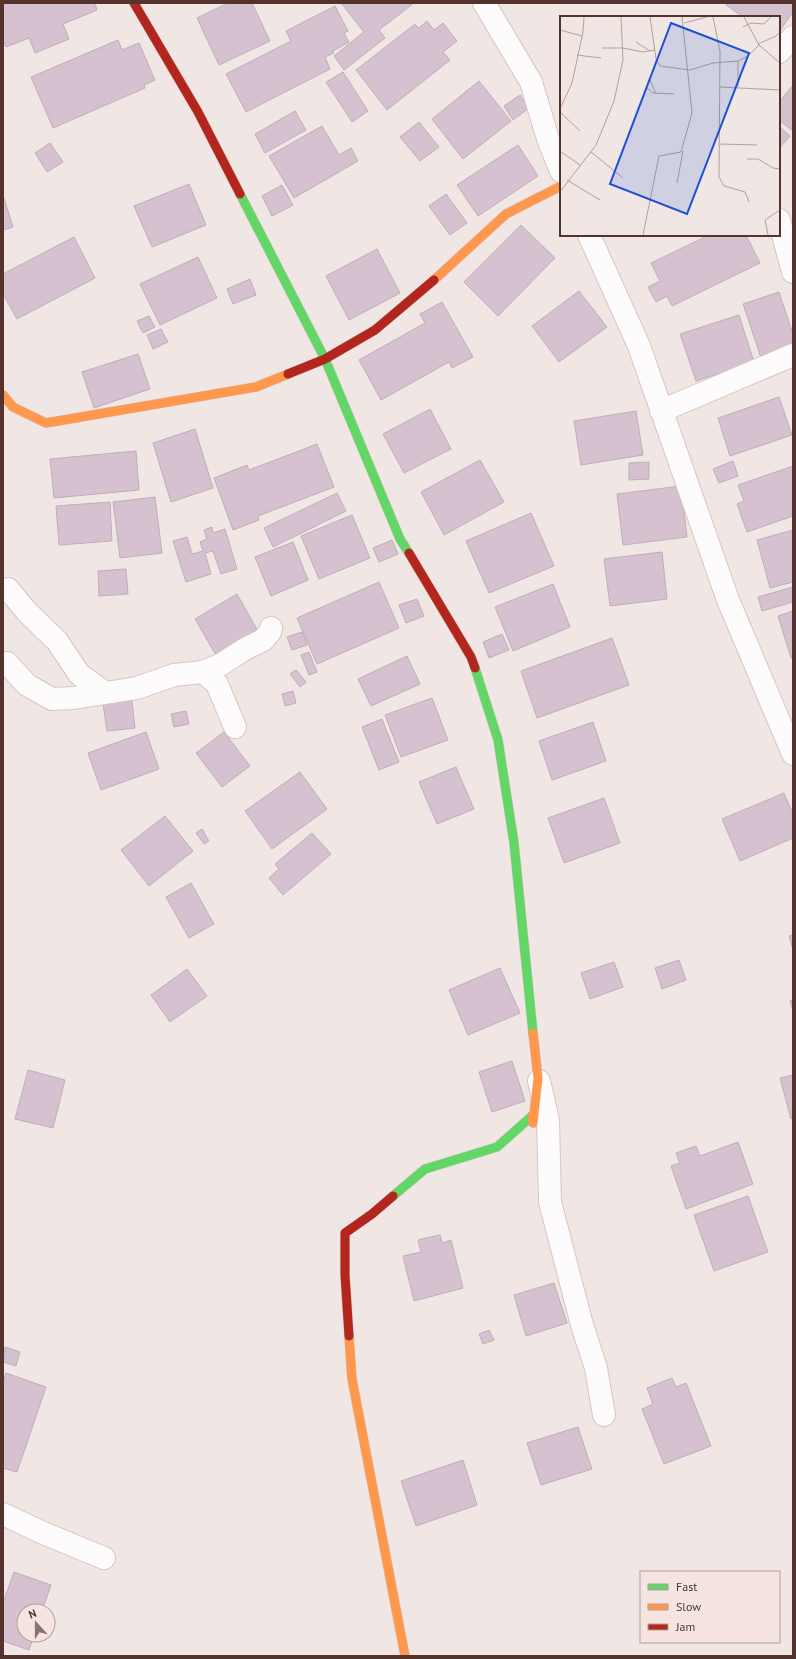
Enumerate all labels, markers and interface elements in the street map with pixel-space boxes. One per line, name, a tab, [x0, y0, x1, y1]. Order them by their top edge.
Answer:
inset map	[560, 16, 780, 236]
legend	[640, 1571, 780, 1643]
text: Fast	[676, 1579, 697, 1594]
text: Slow	[676, 1599, 701, 1614]
north arrow	[16, 1603, 56, 1643]
text: N	[27, 1606, 38, 1621]
text: Jam	[675, 1619, 695, 1634]

